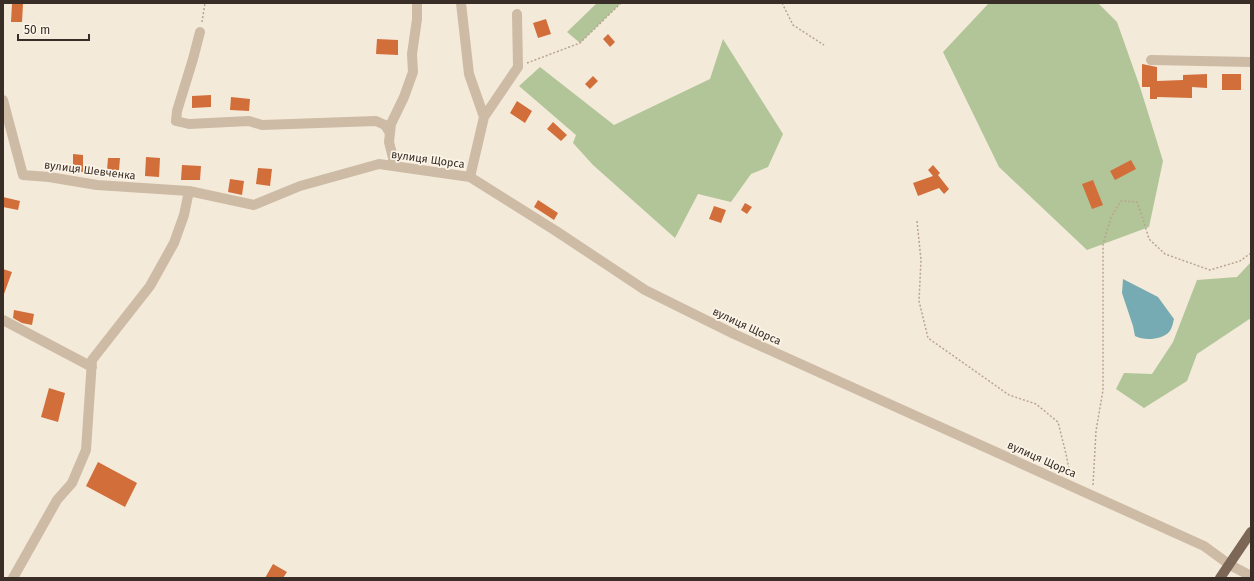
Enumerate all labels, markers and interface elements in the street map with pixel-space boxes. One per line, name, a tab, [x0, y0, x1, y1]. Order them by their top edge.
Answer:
scale bar	[18, 16, 89, 42]
text: 50 m	[24, 23, 50, 37]
street label: вулиця Щорса	[390, 148, 465, 171]
street label: вулиця Шевченка	[43, 158, 136, 183]
street label: вулиця Щорса	[711, 305, 783, 348]
street label: вулиця Щорса	[1005, 438, 1078, 480]

